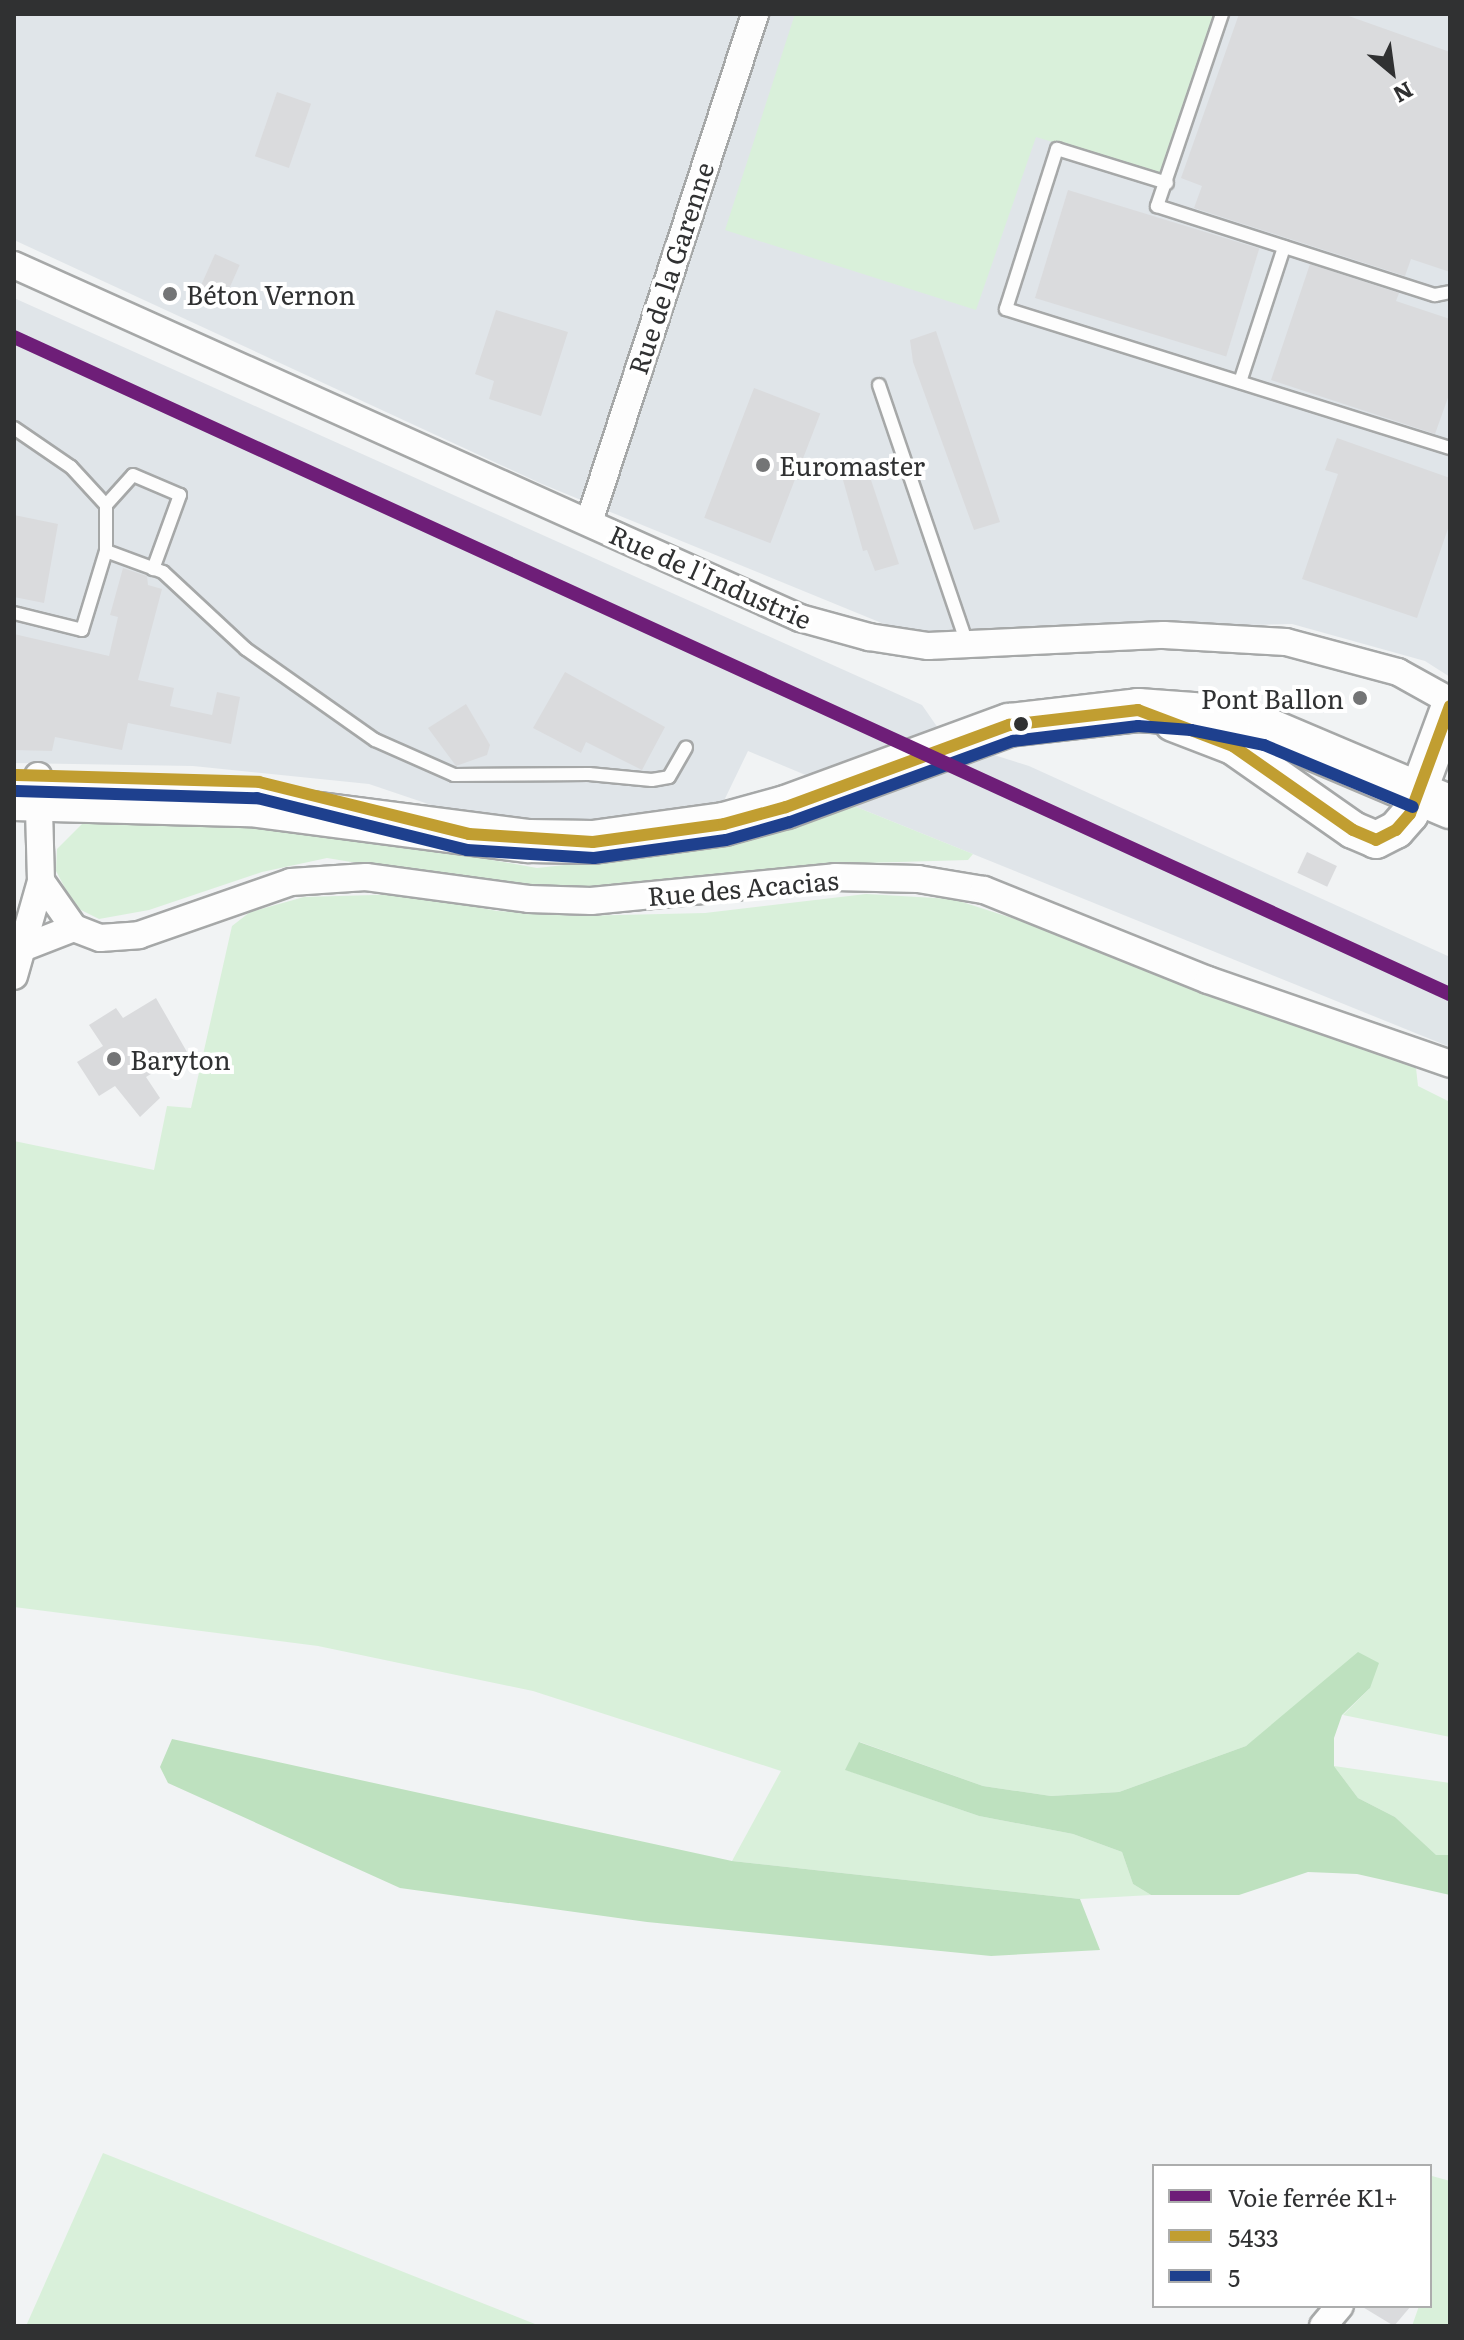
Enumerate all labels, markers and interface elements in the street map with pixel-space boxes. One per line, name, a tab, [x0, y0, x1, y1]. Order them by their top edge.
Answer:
north arrow	[1352, 32, 1432, 112]
text: N	[1388, 75, 1420, 112]
street label: Rue de la Garenne	[621, 158, 719, 378]
place label: Béton Vernon	[186, 278, 355, 310]
marker: Béton Vernon	[161, 285, 179, 303]
place label: Euromaster	[779, 449, 925, 481]
marker: Euromaster	[754, 456, 772, 474]
street label: Rue de l'Industrie	[605, 517, 817, 635]
place label: Pont Ballon	[1201, 682, 1344, 714]
marker: Pont Ballon	[1351, 689, 1369, 707]
unlabelled marker	[1013, 716, 1029, 732]
street label: Rue des Acacias	[646, 863, 840, 911]
place label: Baryton	[130, 1043, 231, 1075]
marker: Baryton	[105, 1050, 123, 1068]
legend	[1152, 2164, 1432, 2308]
text: Voie ferrée K1+	[1228, 2179, 1398, 2214]
text: 5433	[1228, 2219, 1279, 2254]
text: 5	[1228, 2259, 1240, 2294]

